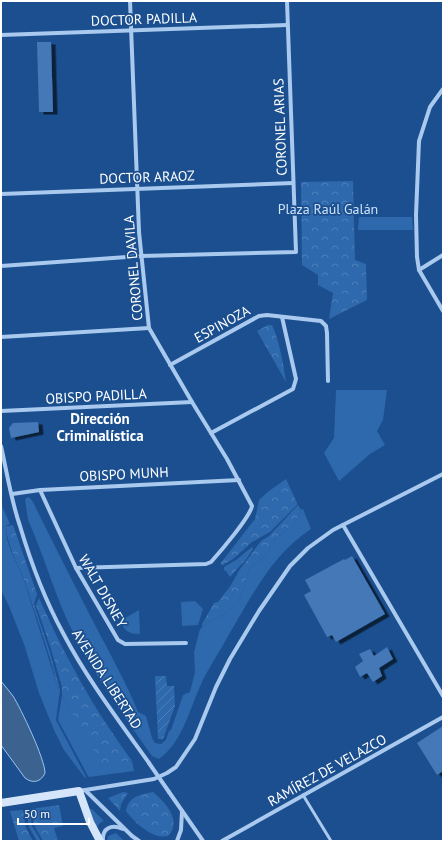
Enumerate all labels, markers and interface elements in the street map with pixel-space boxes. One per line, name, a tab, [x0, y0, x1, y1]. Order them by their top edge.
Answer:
street label: DOCTOR PADILLA	[91, 8, 198, 30]
street label: CORONEL ARIAS	[269, 78, 291, 176]
street label: DOCTOR ARAOZ	[99, 166, 195, 188]
park label: Plaza Raúl Galán	[278, 200, 378, 218]
street label: CORONEL DAVILA	[119, 214, 147, 321]
street label: ESPINOZA	[191, 301, 254, 347]
street label: OBISPO PADILLA	[45, 384, 148, 408]
district label: Dirección Criminalística	[56, 409, 144, 445]
street label: OBISPO MUNH	[79, 463, 169, 485]
street label: WALT DISNEY	[75, 551, 131, 631]
street label: AVENIDA LIBERTAD	[68, 626, 146, 732]
street label: RAMÍREZ DE VELAZCO	[264, 730, 390, 810]
scale bar	[18, 800, 89, 826]
text: 50 m	[24, 806, 50, 821]

